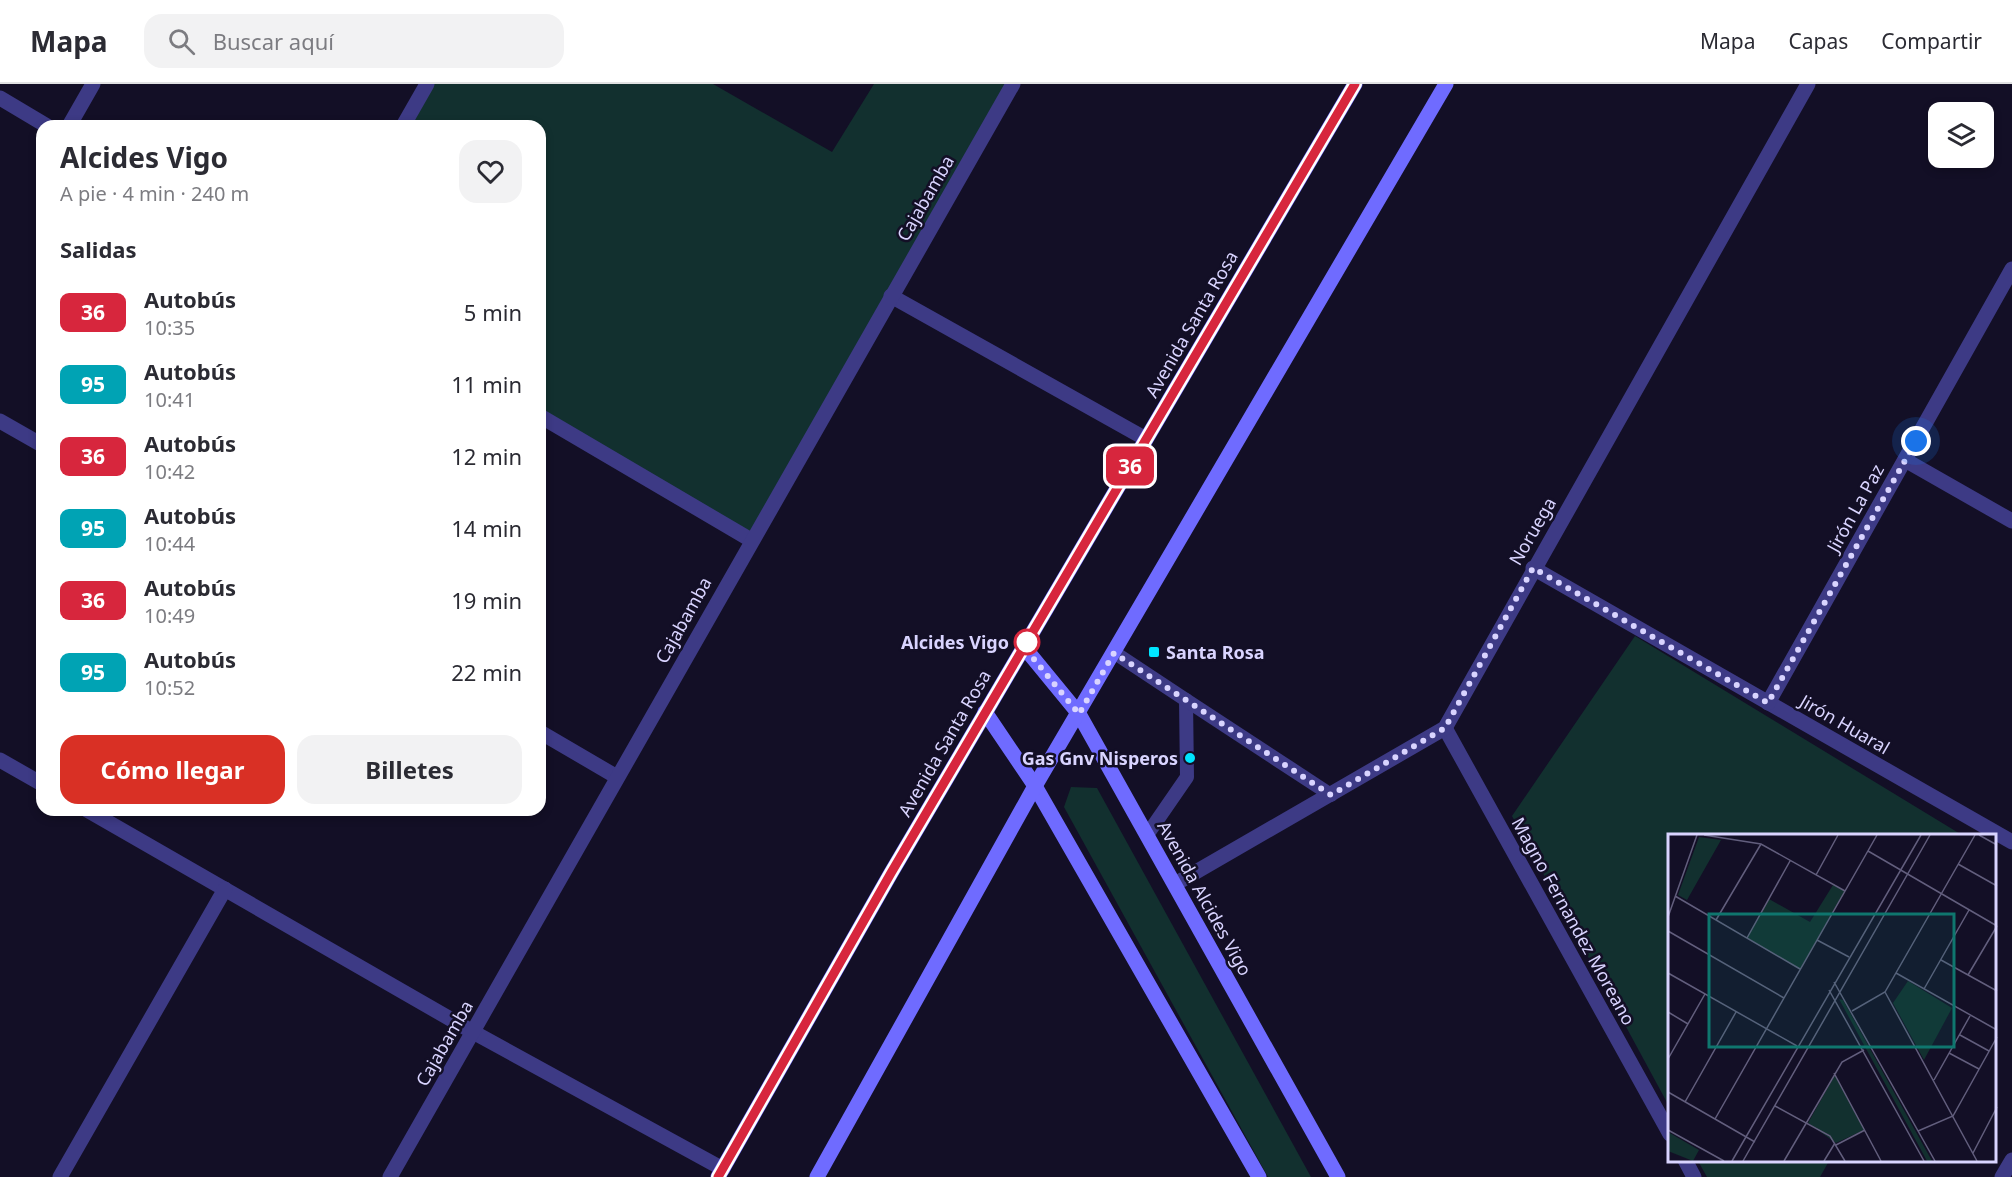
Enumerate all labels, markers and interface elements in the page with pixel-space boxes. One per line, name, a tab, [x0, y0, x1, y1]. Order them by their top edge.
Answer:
search box	[144, 14, 564, 68]
text: Mapa	[30, 22, 108, 60]
icon: search	[165, 25, 198, 58]
text: Buscar aquí	[213, 26, 334, 56]
text: Mapa	[1700, 27, 1756, 55]
text: Capas	[1789, 27, 1848, 55]
text: Compartir	[1881, 27, 1982, 55]
map controls	[1928, 102, 1994, 168]
button: layers	[1928, 102, 1994, 168]
text: Alcides Vigo	[60, 138, 228, 176]
button: heart	[459, 140, 522, 203]
street label: Cajabamba	[891, 151, 959, 245]
text: A pie · 4 min · 240 m	[60, 180, 249, 207]
text: Salidas	[60, 234, 137, 264]
street label: Avenida Santa Rosa	[1139, 246, 1243, 402]
text: Autobús	[144, 284, 236, 314]
text: 5 min	[464, 297, 522, 327]
text: 36	[81, 298, 105, 326]
text: 10:35	[144, 314, 195, 341]
text: Autobús	[144, 356, 236, 386]
text: 11 min	[451, 369, 522, 399]
text: 95	[81, 370, 105, 398]
text: 10:41	[144, 386, 195, 413]
your location	[1901, 426, 1931, 456]
text: Autobús	[144, 428, 236, 458]
text: 12 min	[451, 441, 522, 471]
text: 36	[81, 442, 105, 470]
line badge: 36	[1103, 446, 1157, 485]
text: 36	[1118, 452, 1142, 480]
text: 10:42	[144, 458, 195, 485]
street label: Jirón La Paz	[1820, 460, 1889, 558]
street label: Noruega	[1503, 493, 1561, 569]
text: Autobús	[144, 500, 236, 530]
text: 14 min	[451, 513, 522, 543]
text: 95	[81, 514, 105, 542]
text: 10:44	[144, 530, 195, 557]
text: Autobús	[144, 572, 236, 602]
street label: Cajabamba	[649, 572, 717, 668]
text: 19 min	[451, 585, 522, 615]
text: 36	[81, 586, 105, 614]
text: 10:49	[144, 602, 195, 629]
marker: Alcides Vigo	[1014, 629, 1040, 655]
place label: Alcides Vigo	[901, 630, 1009, 654]
place label: Santa Rosa	[1166, 640, 1265, 664]
text: Autobús	[144, 644, 236, 674]
marker: Santa Rosa	[1147, 645, 1161, 659]
text: 22 min	[451, 657, 522, 687]
text: 95	[81, 658, 105, 686]
street label: Avenida Santa Rosa	[892, 665, 996, 821]
text: 10:52	[144, 674, 195, 701]
street label: Jirón Huaral	[1794, 688, 1894, 759]
button: Cómo llegar	[60, 735, 285, 804]
button: Billetes	[297, 735, 522, 804]
place label: Gas Gnv Nisperos	[1022, 746, 1178, 770]
marker: Gas Gnv Nisperos	[1183, 751, 1197, 765]
street label: Magno Fernandez Moreano	[1507, 813, 1641, 1029]
street label: Avenida Alcides Vigo	[1152, 816, 1258, 980]
inset map	[1668, 834, 1997, 1162]
street label: Cajabamba	[410, 996, 478, 1090]

